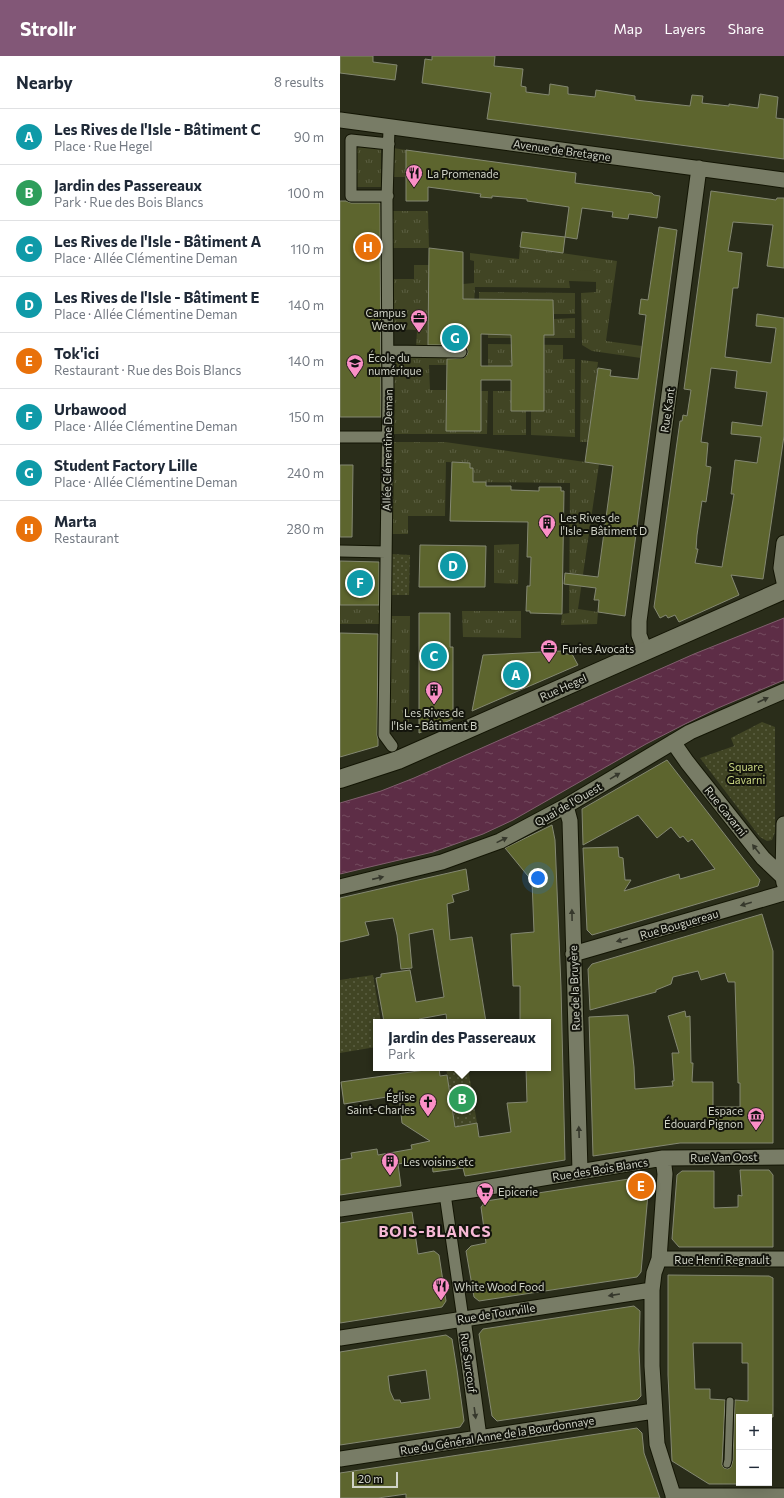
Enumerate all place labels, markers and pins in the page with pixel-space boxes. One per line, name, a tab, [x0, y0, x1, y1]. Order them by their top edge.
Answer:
restaurant icon: La Promenade	[404, 163, 424, 188]
place label: La Promenade	[427, 167, 499, 180]
pin: H	[355, 232, 381, 262]
place label: Campus Wenov	[365, 306, 406, 332]
office icon: Campus Wenov	[409, 308, 429, 333]
pin: G	[442, 323, 468, 353]
place label: École du numérique	[368, 350, 422, 377]
school or university icon: École du numérique	[345, 353, 365, 378]
place label: Les Rives de l'Isle - Bâtiment D	[560, 511, 647, 537]
building icon: Les Rives de l'Isle - Bâtiment D	[537, 513, 557, 538]
pin: D	[440, 551, 466, 581]
pin: F	[347, 568, 373, 598]
office icon: Furies Avocats	[539, 638, 559, 663]
pin: C	[421, 641, 447, 671]
place label: Furies Avocats	[562, 642, 634, 655]
pin: A	[503, 660, 529, 690]
building icon: Les Rives de l'Isle - Bâtiment B	[424, 680, 444, 705]
place label: Les Rives de l'Isle - Bâtiment B	[391, 706, 477, 732]
pin: B	[449, 1084, 475, 1114]
place label: Église Saint-Charles	[347, 1089, 415, 1116]
church icon: Église Saint-Charles	[418, 1092, 438, 1117]
place label: Espace Édouard Pignon	[664, 1104, 743, 1130]
museum icon: Espace Édouard Pignon	[746, 1106, 766, 1131]
building icon: Les voisins etc	[380, 1151, 400, 1176]
place label: Les voisins etc	[403, 1155, 474, 1168]
pin: E	[628, 1171, 654, 1201]
supermarket icon: Epicerie	[475, 1181, 495, 1206]
place label: Epicerie	[498, 1185, 538, 1198]
restaurant icon: White Wood Food	[431, 1276, 451, 1301]
place label: White Wood Food	[454, 1280, 544, 1293]

